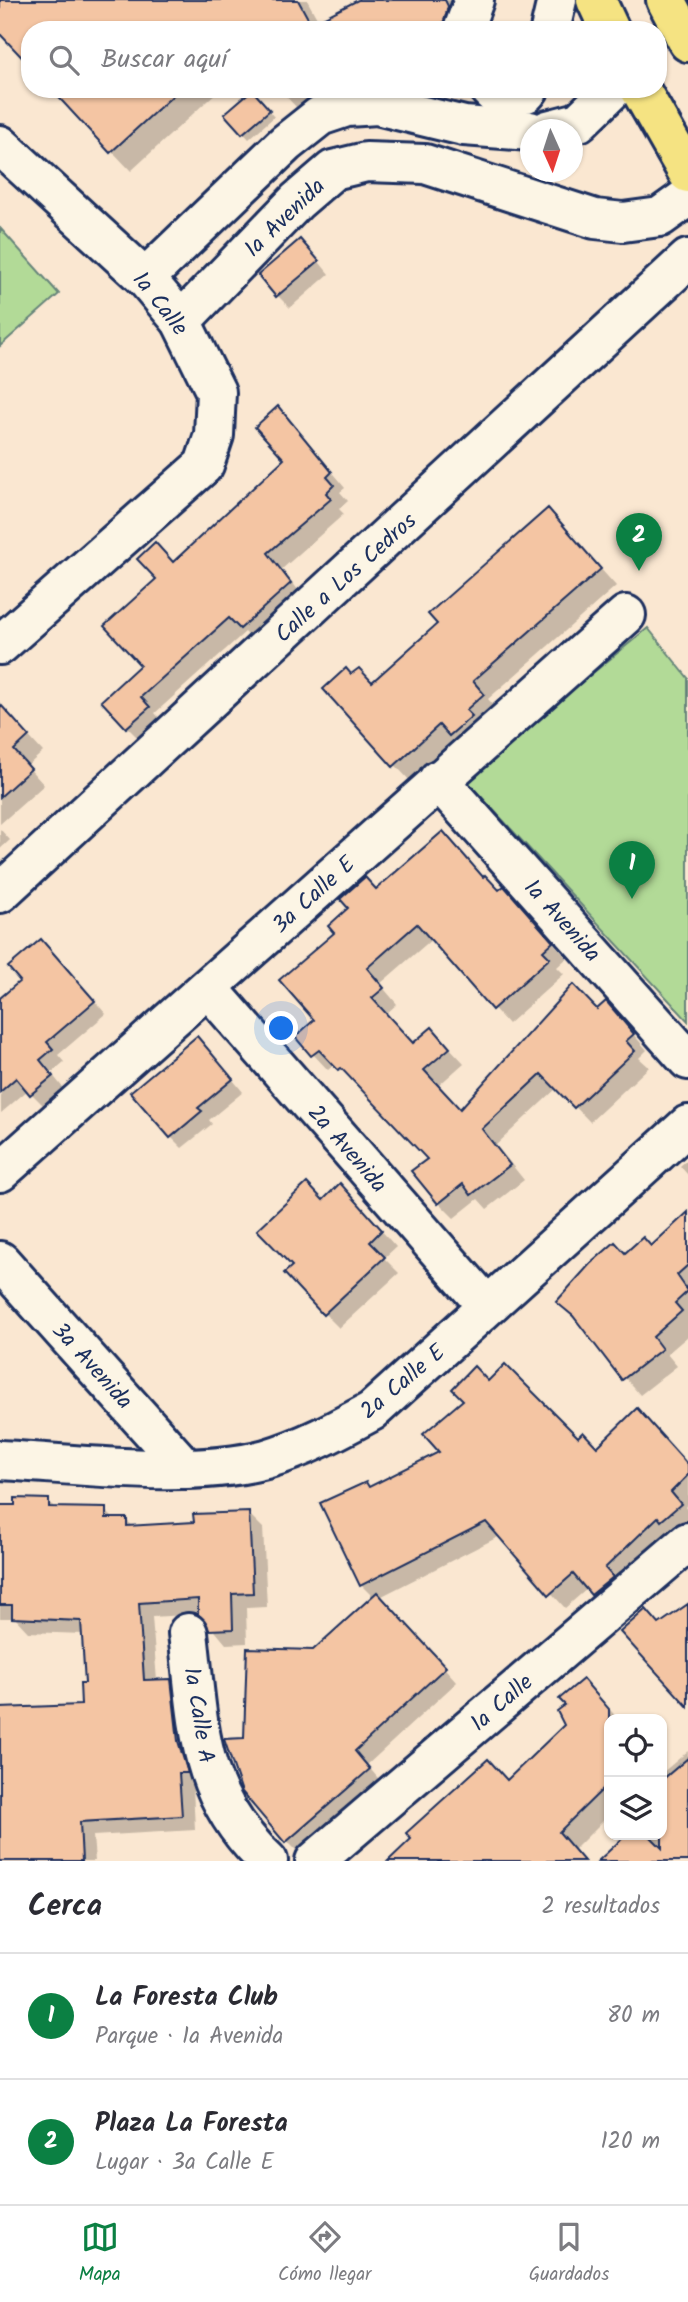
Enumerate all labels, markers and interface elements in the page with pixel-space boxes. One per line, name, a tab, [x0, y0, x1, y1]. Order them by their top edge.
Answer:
search box	[21, 21, 667, 98]
text: Buscar aquí	[101, 39, 227, 81]
icon: search	[45, 41, 83, 79]
north arrow	[520, 119, 583, 182]
street label: 1a Avenida	[236, 170, 334, 267]
street label: 1a Calle	[123, 264, 196, 344]
street label: Calle a Los Cedros	[267, 504, 426, 652]
pin: 2	[616, 513, 662, 571]
pin: 1	[609, 841, 655, 899]
street label: 3a Calle E	[264, 848, 365, 943]
street label: 1a Avenida	[514, 872, 609, 971]
your location	[264, 1011, 298, 1045]
street label: 2a Avenida	[298, 1097, 395, 1202]
street label: 3a Avenida	[42, 1314, 141, 1418]
street label: 2a Calle E	[353, 1336, 454, 1429]
street label: 1a Calle A	[173, 1665, 223, 1766]
street label: 1a Calle	[463, 1666, 542, 1741]
map controls	[604, 1714, 667, 1840]
button: locate	[604, 1714, 667, 1777]
button: layers	[604, 1777, 667, 1840]
text: Cerca	[28, 1883, 102, 1931]
text: 2 resultados	[542, 1889, 660, 1925]
text: La Foresta Club	[95, 1977, 278, 2019]
text: 1	[48, 1998, 54, 2034]
text: 80 m	[607, 1998, 660, 2034]
text: Parque · 1a Avenida	[95, 2019, 283, 2055]
text: Plaza La Foresta	[95, 2103, 288, 2145]
text: 2	[44, 2124, 58, 2160]
text: 120 m	[600, 2124, 660, 2160]
text: Lugar · 3a Calle E	[95, 2145, 274, 2181]
tab: Mapa	[79, 2218, 121, 2290]
tab: Cómo llegar	[278, 2218, 371, 2290]
tab: Guardados	[529, 2218, 609, 2290]

